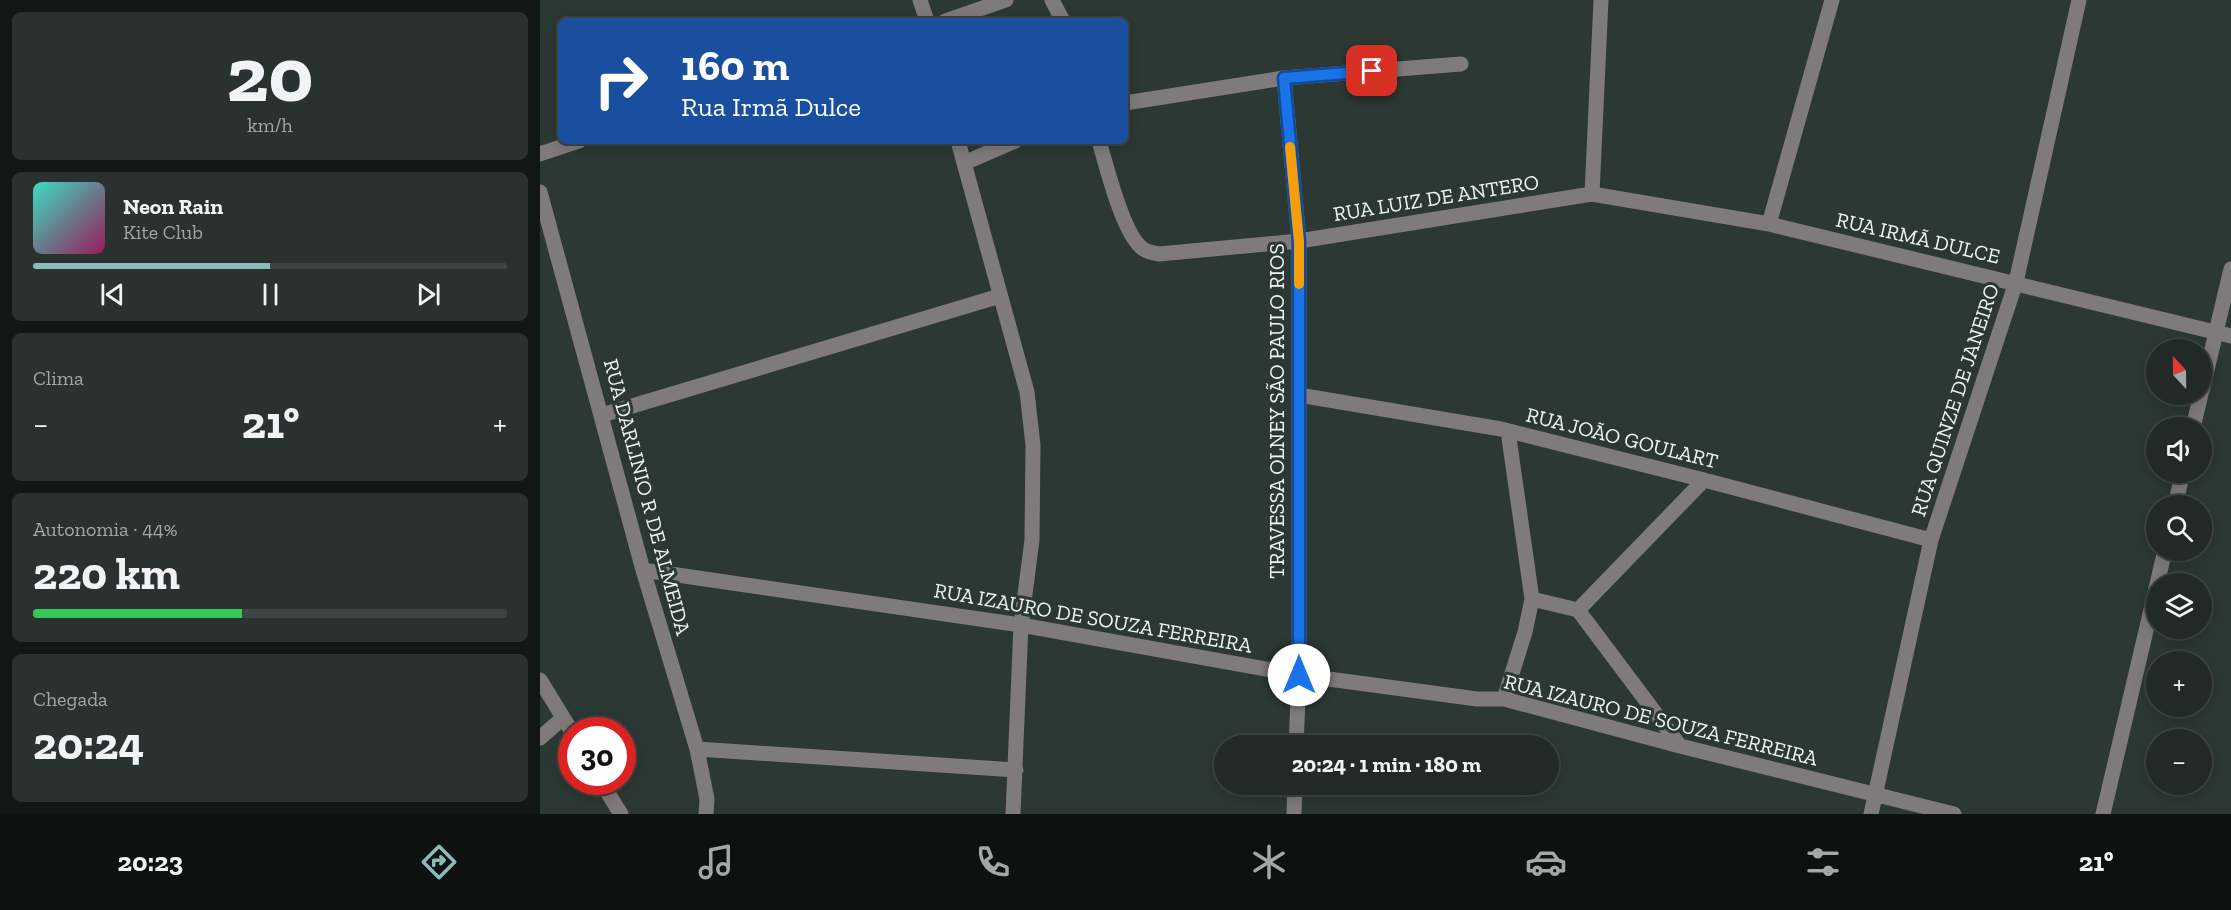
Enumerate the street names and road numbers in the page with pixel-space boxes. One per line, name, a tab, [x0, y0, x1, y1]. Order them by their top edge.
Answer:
street label: RUA LUIZ DE ANTERO	[1331, 169, 1541, 226]
street label: RUA IRMÃ DULCE	[1834, 206, 2003, 269]
street label: TRAVESSA OLNEY SÃO PAULO RIOS	[1264, 243, 1289, 579]
street label: RUA QUINZE DE JANEIRO	[1905, 281, 2004, 519]
street label: RUA DARLINIO R DE ALMEIDA	[599, 356, 697, 638]
street label: RUA JOÃO GOULART	[1524, 402, 1721, 473]
street label: RUA IZAURO DE SOUZA FERREIRA	[932, 577, 1254, 658]
street label: RUA IZAURO DE SOUZA FERREIRA	[1502, 668, 1821, 771]

